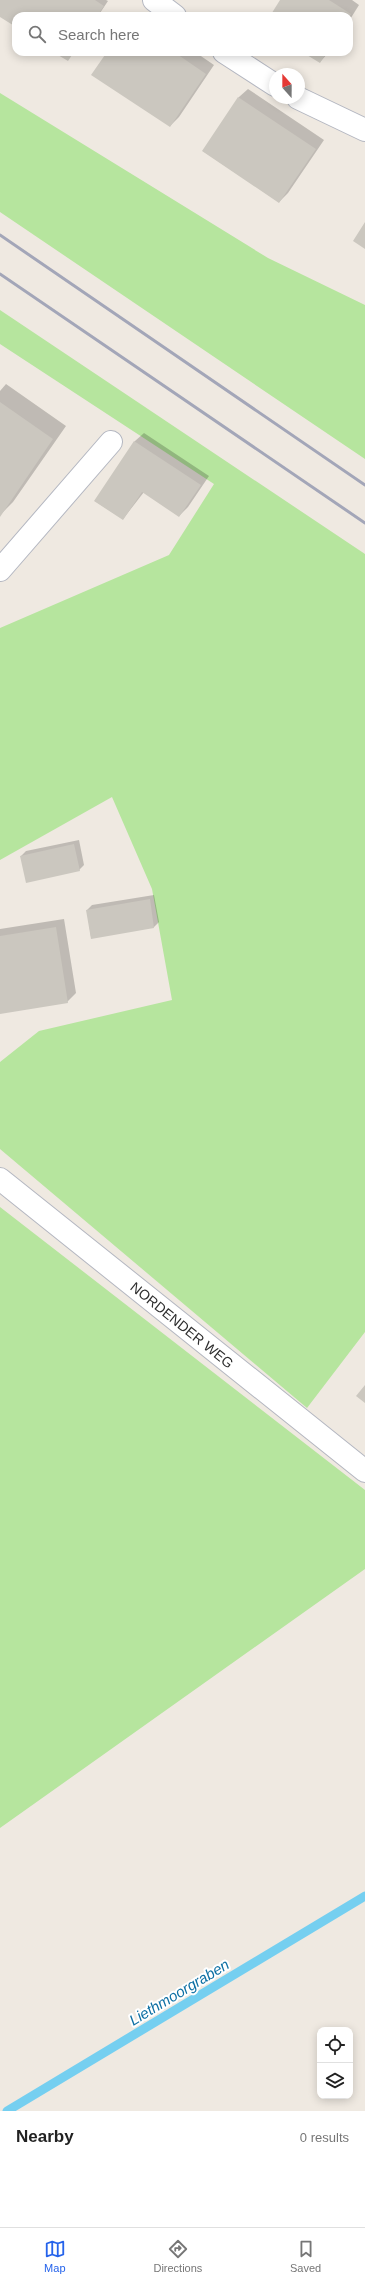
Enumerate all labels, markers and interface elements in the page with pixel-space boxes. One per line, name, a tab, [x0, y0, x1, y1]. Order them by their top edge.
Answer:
search box	[12, 12, 353, 56]
icon: search	[26, 23, 48, 45]
text: Search here	[58, 26, 140, 43]
north arrow	[269, 68, 305, 104]
street label: NORDENDER WEG	[127, 1279, 237, 1371]
water label: Liethmoorgraben	[126, 1956, 232, 2028]
map controls	[317, 2027, 353, 2099]
button: locate	[317, 2027, 353, 2063]
button: layers	[317, 2063, 353, 2099]
text: Nearby	[16, 2127, 74, 2146]
text: 0 results	[300, 2130, 349, 2145]
tab: Map	[44, 2238, 66, 2274]
tab: Directions	[153, 2238, 202, 2274]
tab: Saved	[290, 2238, 321, 2274]

